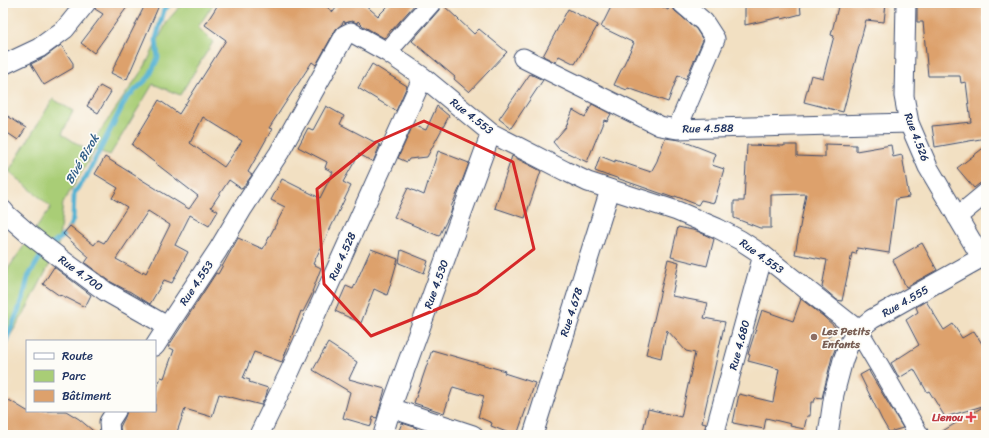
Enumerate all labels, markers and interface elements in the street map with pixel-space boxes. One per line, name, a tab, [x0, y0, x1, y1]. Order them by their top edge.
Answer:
street label: Rue 4.553	[446, 93, 498, 140]
street label: Rue 4.526	[899, 110, 934, 164]
street label: Rue 4.588	[682, 119, 734, 138]
water label: Bivé Bizok	[59, 129, 106, 188]
street label: Rue 4.528	[323, 229, 362, 283]
street label: Rue 4.553	[736, 234, 788, 279]
street label: Rue 4.700	[54, 251, 107, 296]
street label: Rue 4.553	[174, 257, 218, 310]
street label: Rue 4.530	[419, 257, 454, 311]
street label: Rue 4.555	[878, 280, 933, 323]
street label: Rue 4.678	[555, 285, 588, 339]
street label: Rue 4.680	[724, 318, 755, 372]
place label: Les Petits Enfants	[822, 322, 871, 354]
marker: Les Petits Enfants	[809, 332, 819, 342]
legend	[26, 340, 156, 412]
text: Route	[62, 345, 93, 367]
text: Parc	[62, 365, 86, 387]
text: Bâtiment	[62, 385, 111, 407]
place label: Lienou	[932, 408, 964, 427]
marker: Lienou	[966, 412, 976, 422]

